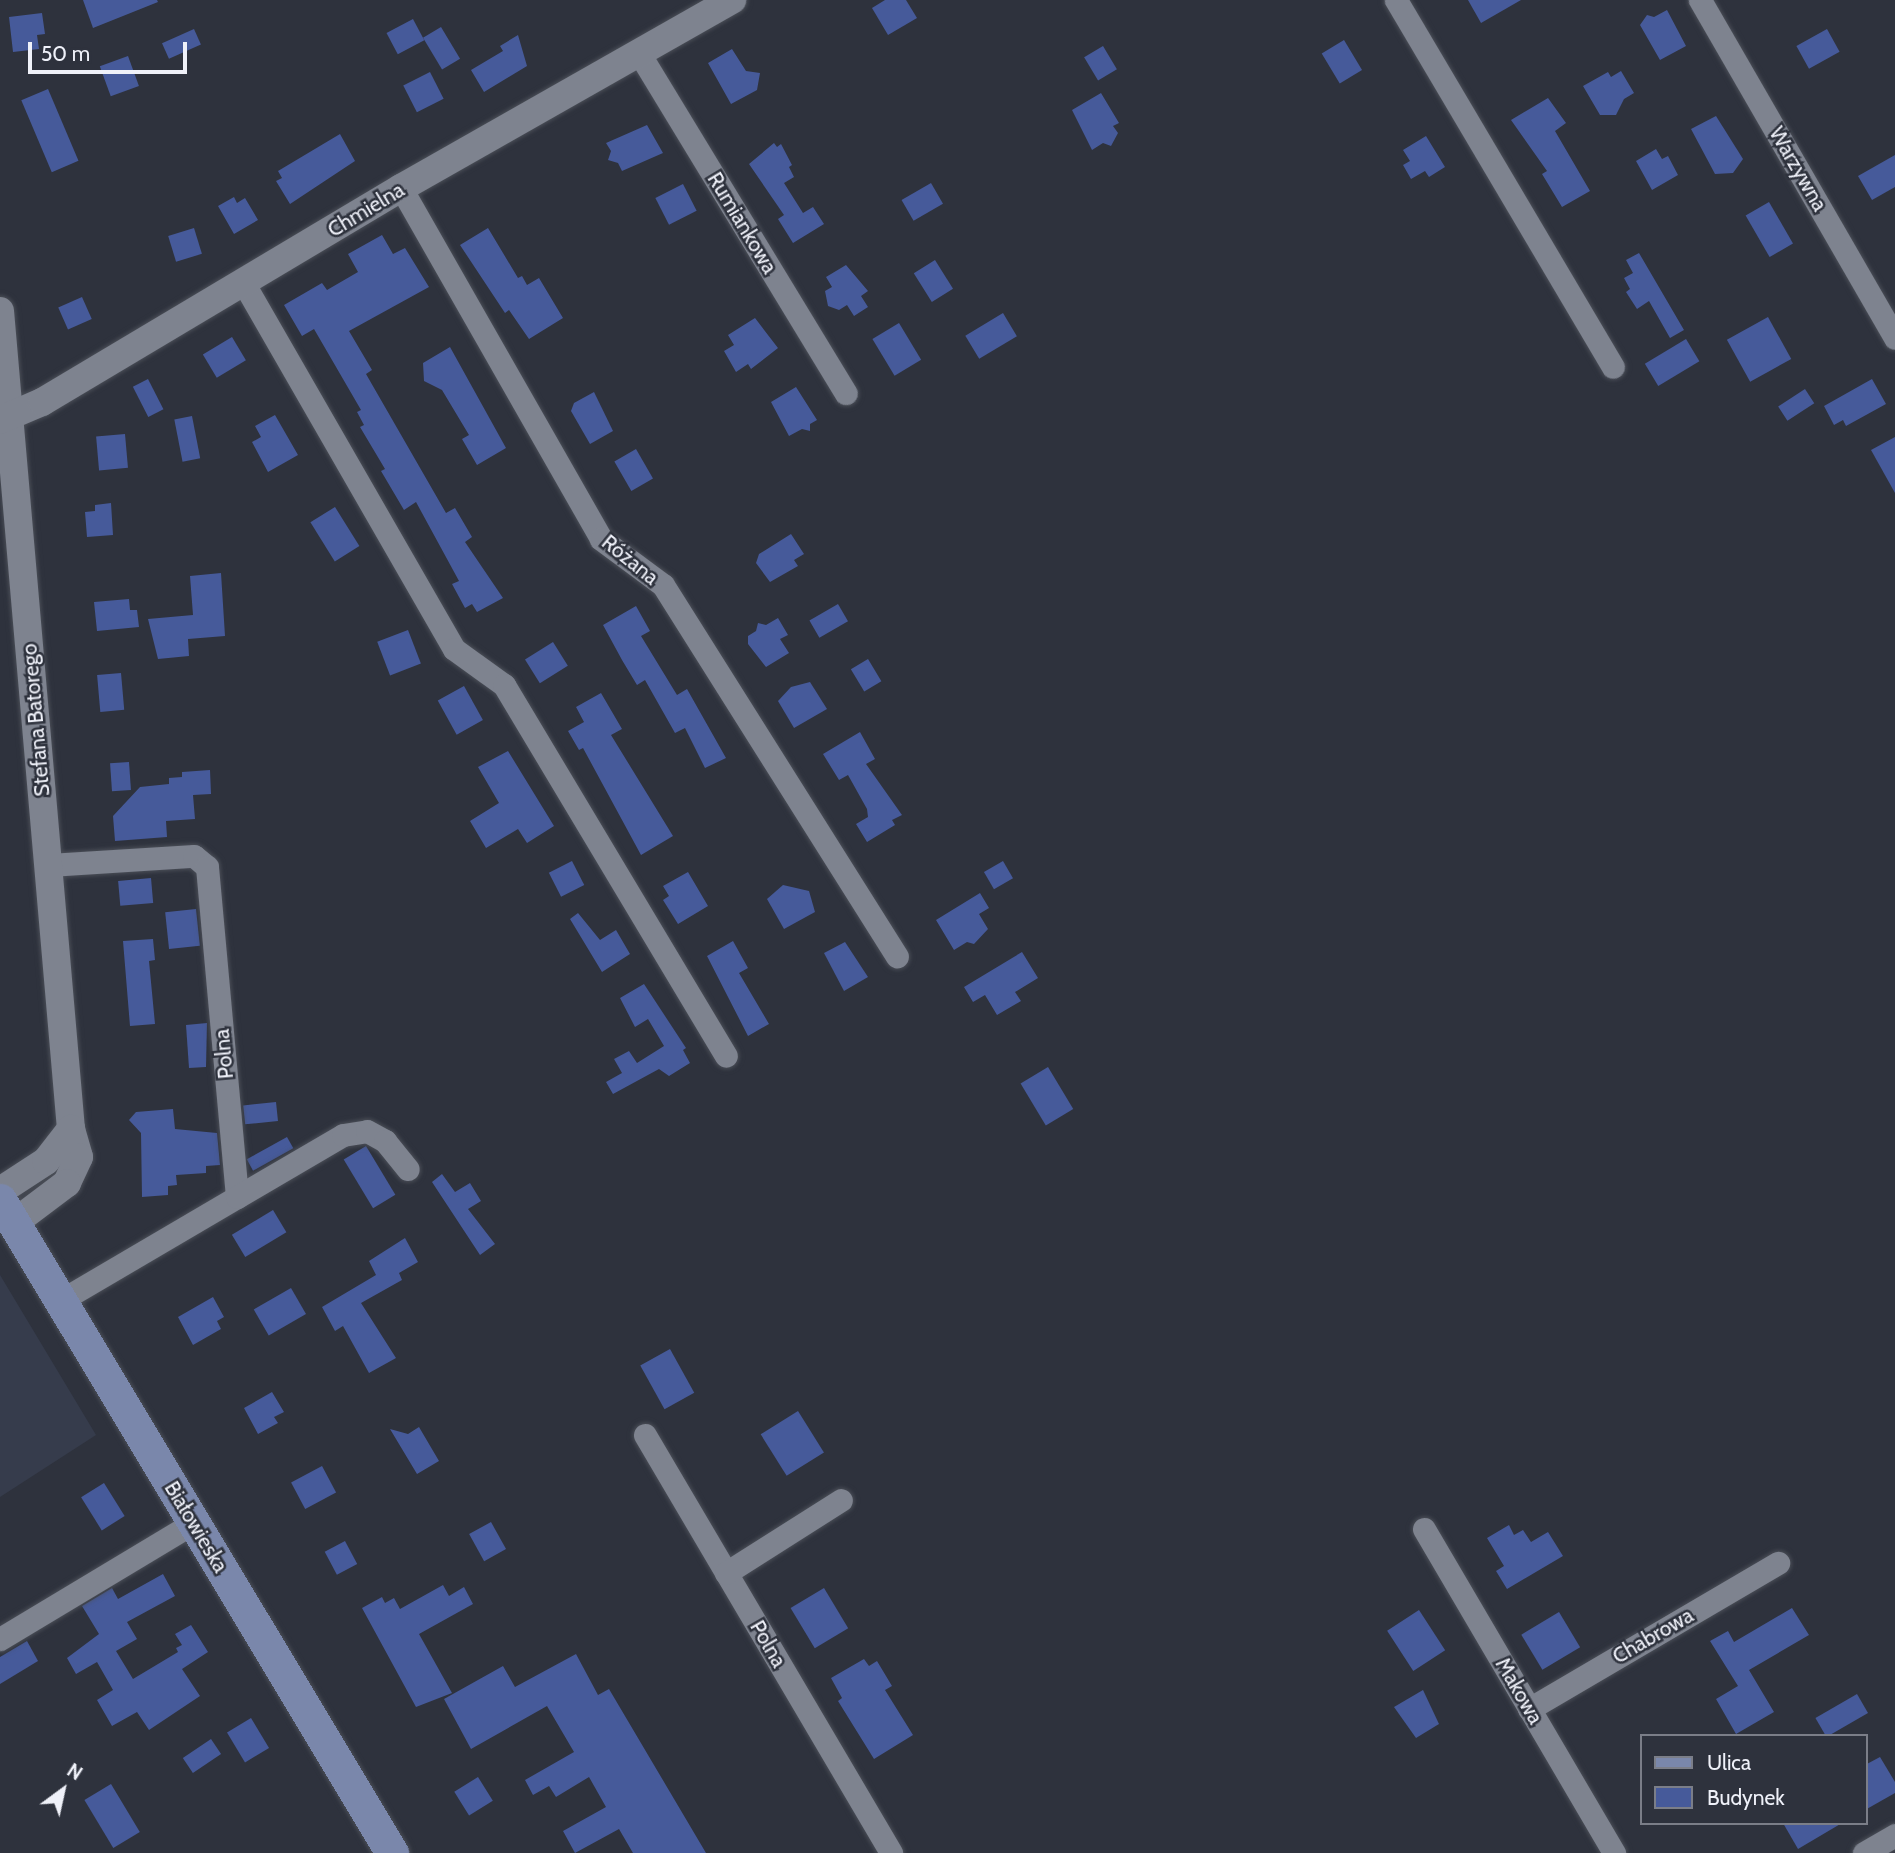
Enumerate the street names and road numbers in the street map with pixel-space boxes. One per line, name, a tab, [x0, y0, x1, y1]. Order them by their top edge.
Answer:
street label: Warzywna	[1764, 122, 1832, 216]
street label: Rumiankowa	[702, 168, 782, 278]
street label: Chmielna	[323, 177, 409, 243]
street label: Różana	[597, 530, 663, 590]
street label: Stefana Batorego	[17, 643, 55, 797]
street label: Polna	[209, 1028, 239, 1080]
street label: Białowieska	[159, 1477, 233, 1577]
street label: Chabrowa	[1608, 1603, 1698, 1669]
street label: Polna	[745, 1616, 791, 1672]
street label: Makowa	[1490, 1653, 1548, 1729]

